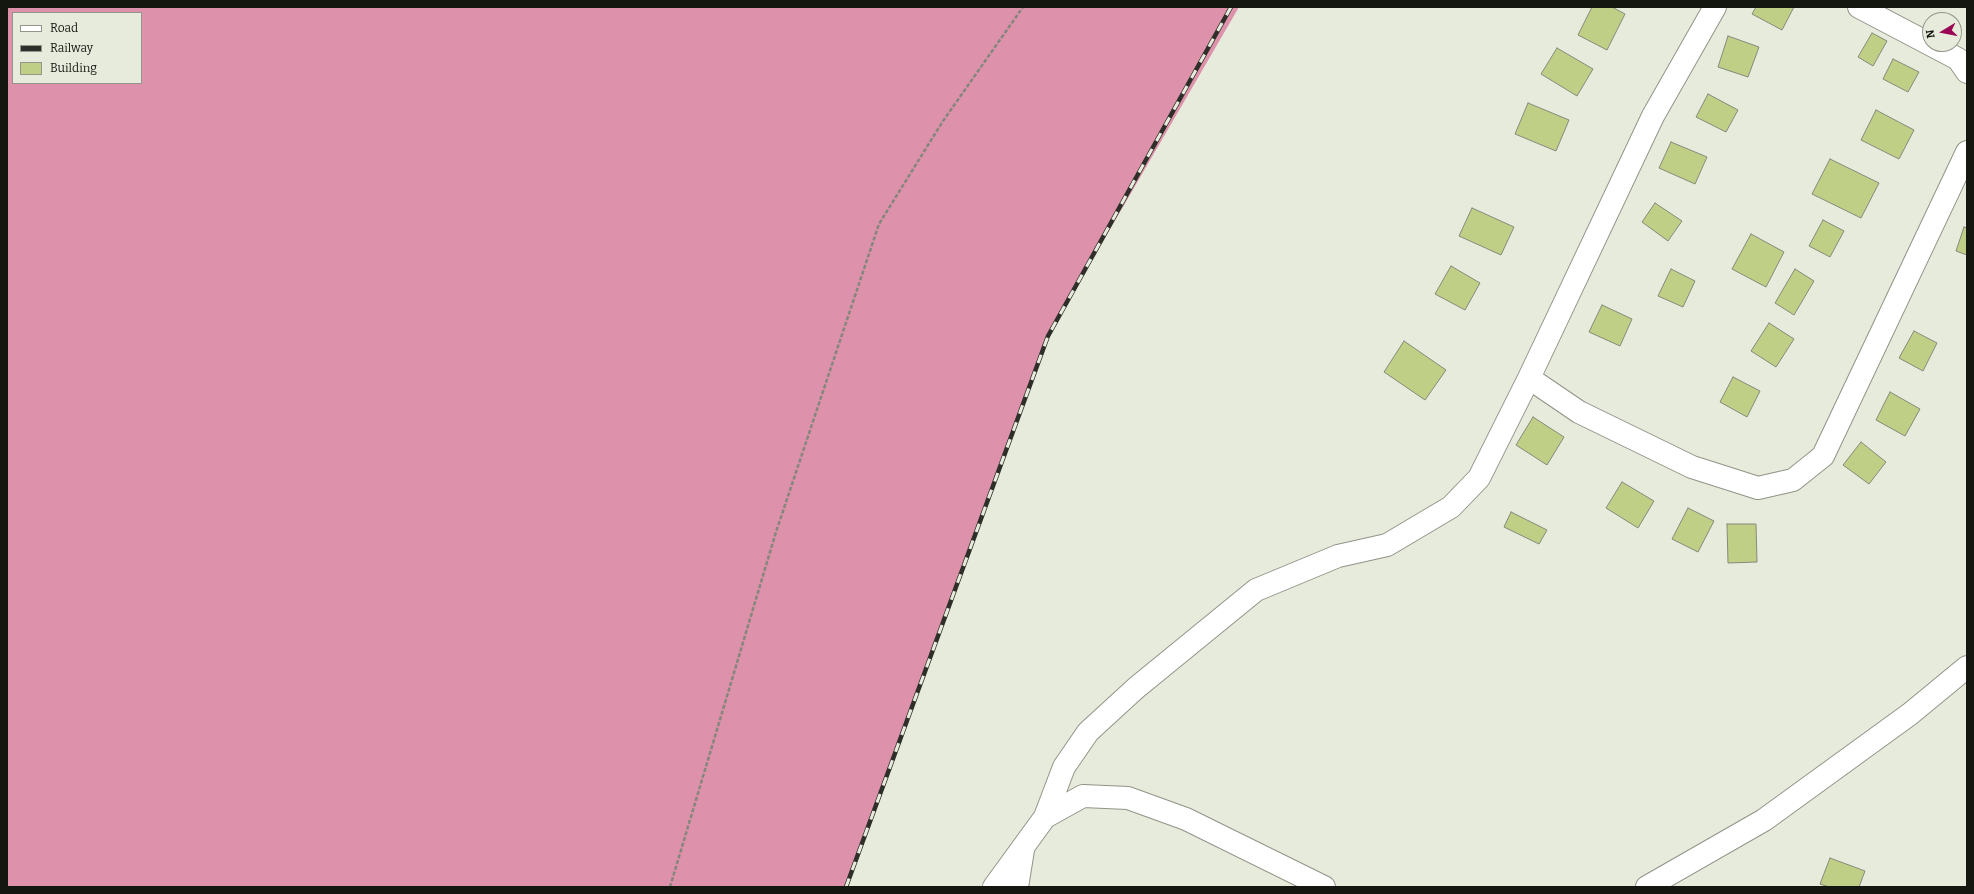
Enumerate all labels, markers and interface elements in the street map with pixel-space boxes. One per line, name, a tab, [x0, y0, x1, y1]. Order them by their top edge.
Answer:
legend	[12, 12, 142, 84]
north arrow	[1922, 12, 1962, 52]
text: Road	[50, 21, 78, 35]
text: N	[1924, 29, 1938, 39]
text: Railway	[50, 41, 93, 55]
text: Building	[50, 61, 97, 75]

